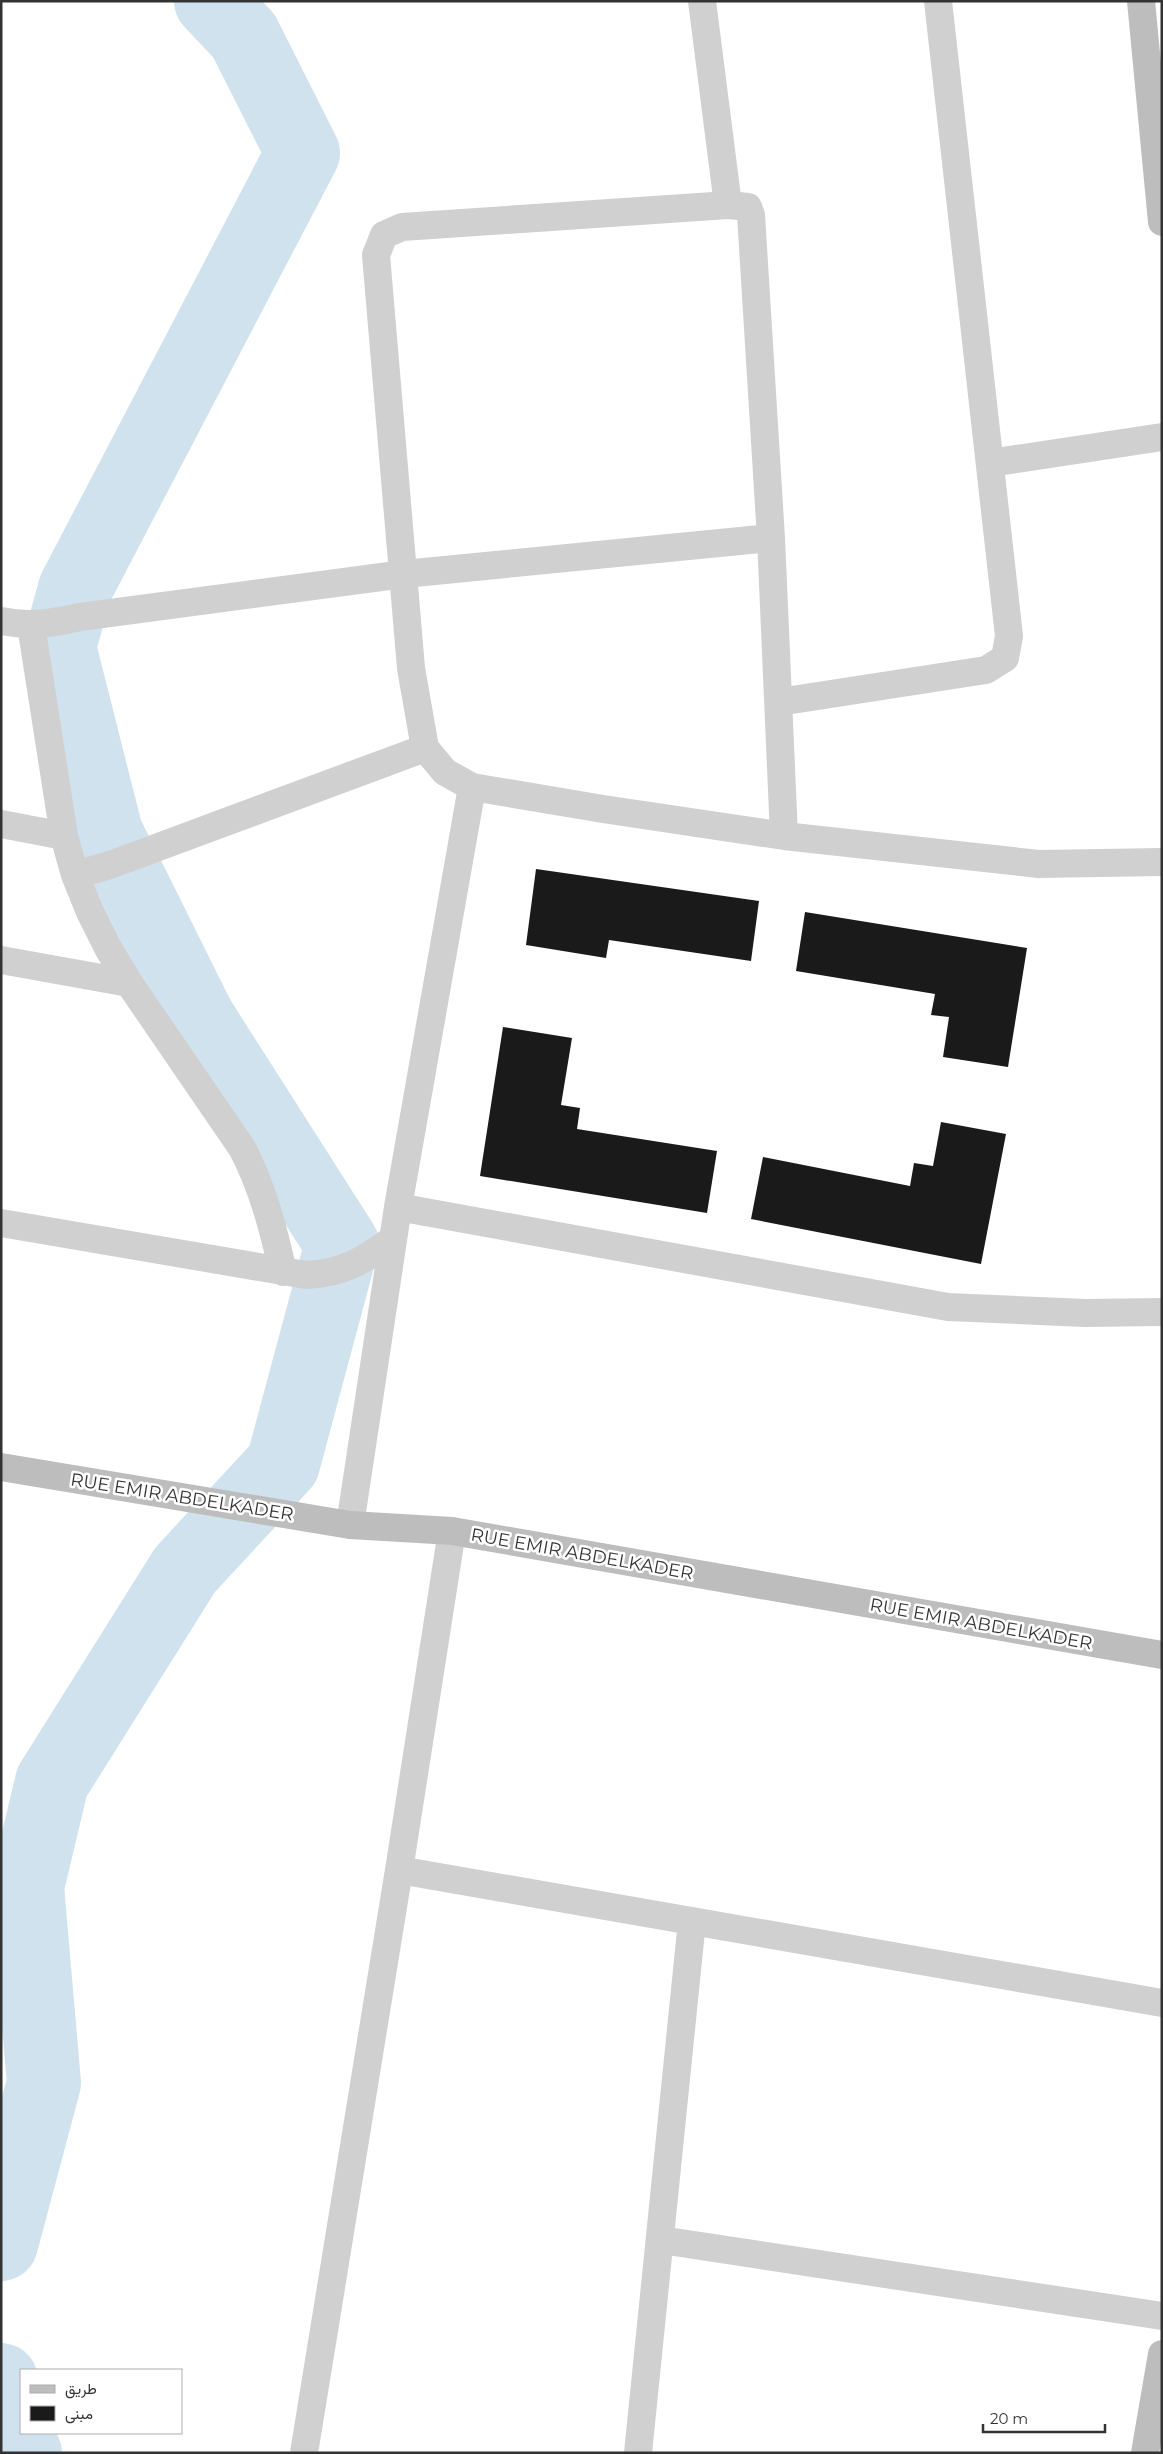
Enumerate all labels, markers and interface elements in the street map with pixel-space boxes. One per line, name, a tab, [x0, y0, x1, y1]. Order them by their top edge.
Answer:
street label: RUE EMIR ABDELKADER	[69, 1468, 295, 1526]
street label: RUE EMIR ABDELKADER	[469, 1524, 695, 1584]
street label: RUE EMIR ABDELKADER	[868, 1594, 1094, 1654]
legend	[20, 2369, 182, 2434]
text: طريق	[65, 2379, 97, 2399]
scale bar	[983, 2402, 1106, 2434]
text: مبنى	[65, 2404, 93, 2424]
text: 20 m	[990, 2409, 1028, 2428]

